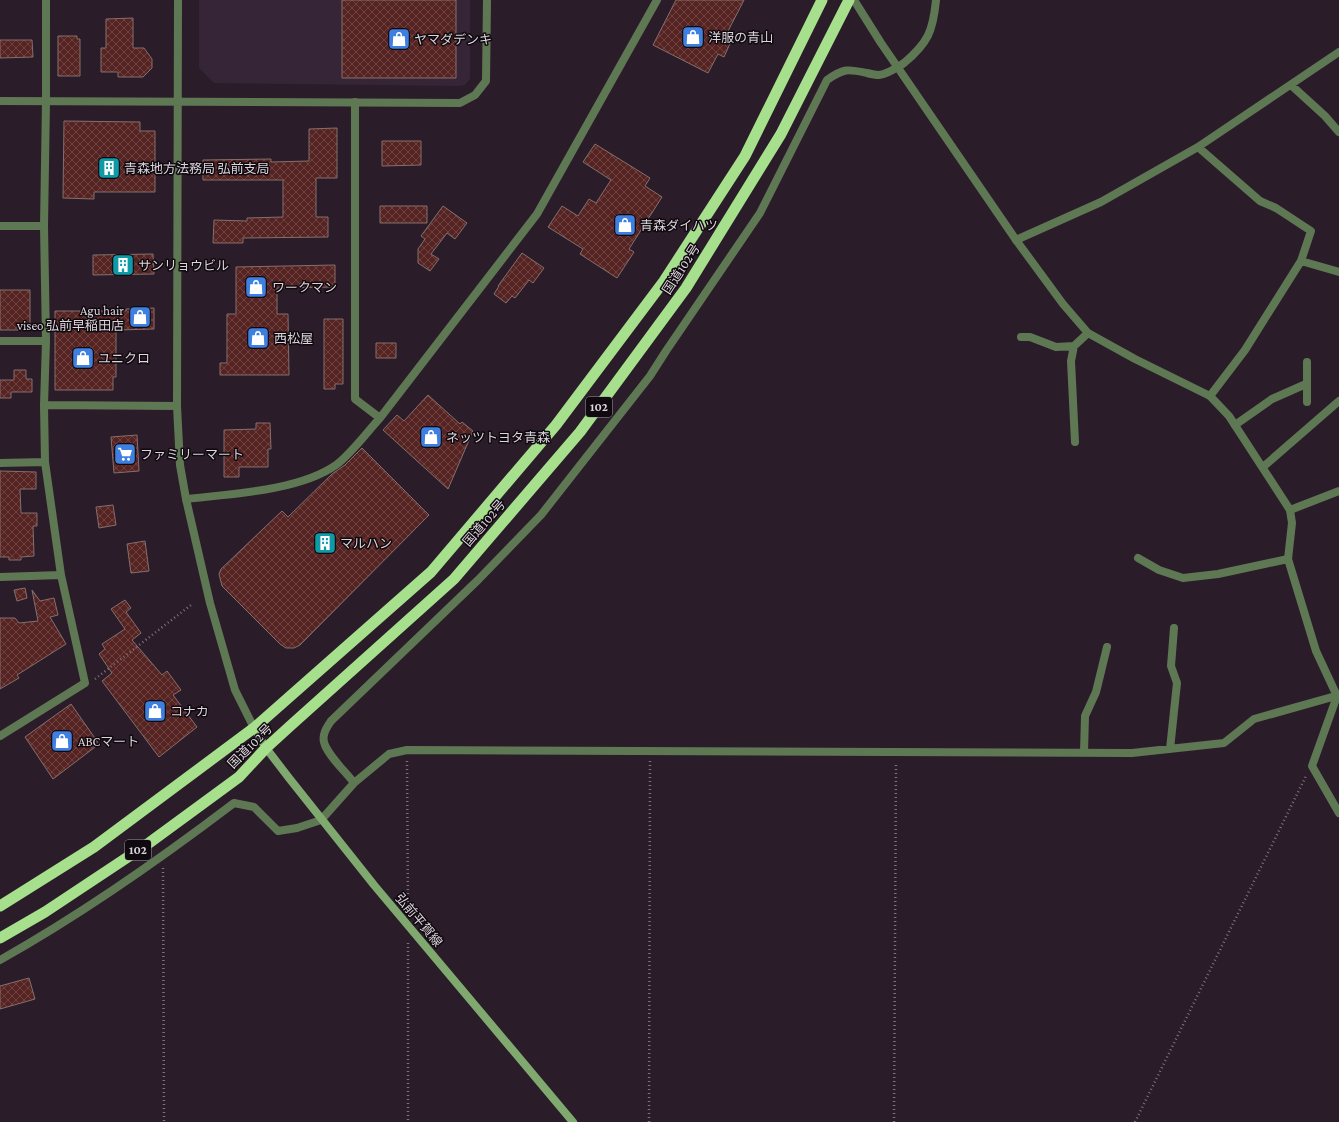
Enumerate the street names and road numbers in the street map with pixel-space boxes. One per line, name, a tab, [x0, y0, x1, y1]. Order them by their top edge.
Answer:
street label: 国道102号	[659, 241, 703, 297]
road number: 102	[586, 397, 612, 417]
street label: 国道102号	[460, 497, 508, 549]
street label: 国道102号	[225, 721, 275, 771]
road number: 102	[125, 840, 151, 860]
street label: 弘前平賀線	[392, 890, 446, 950]

